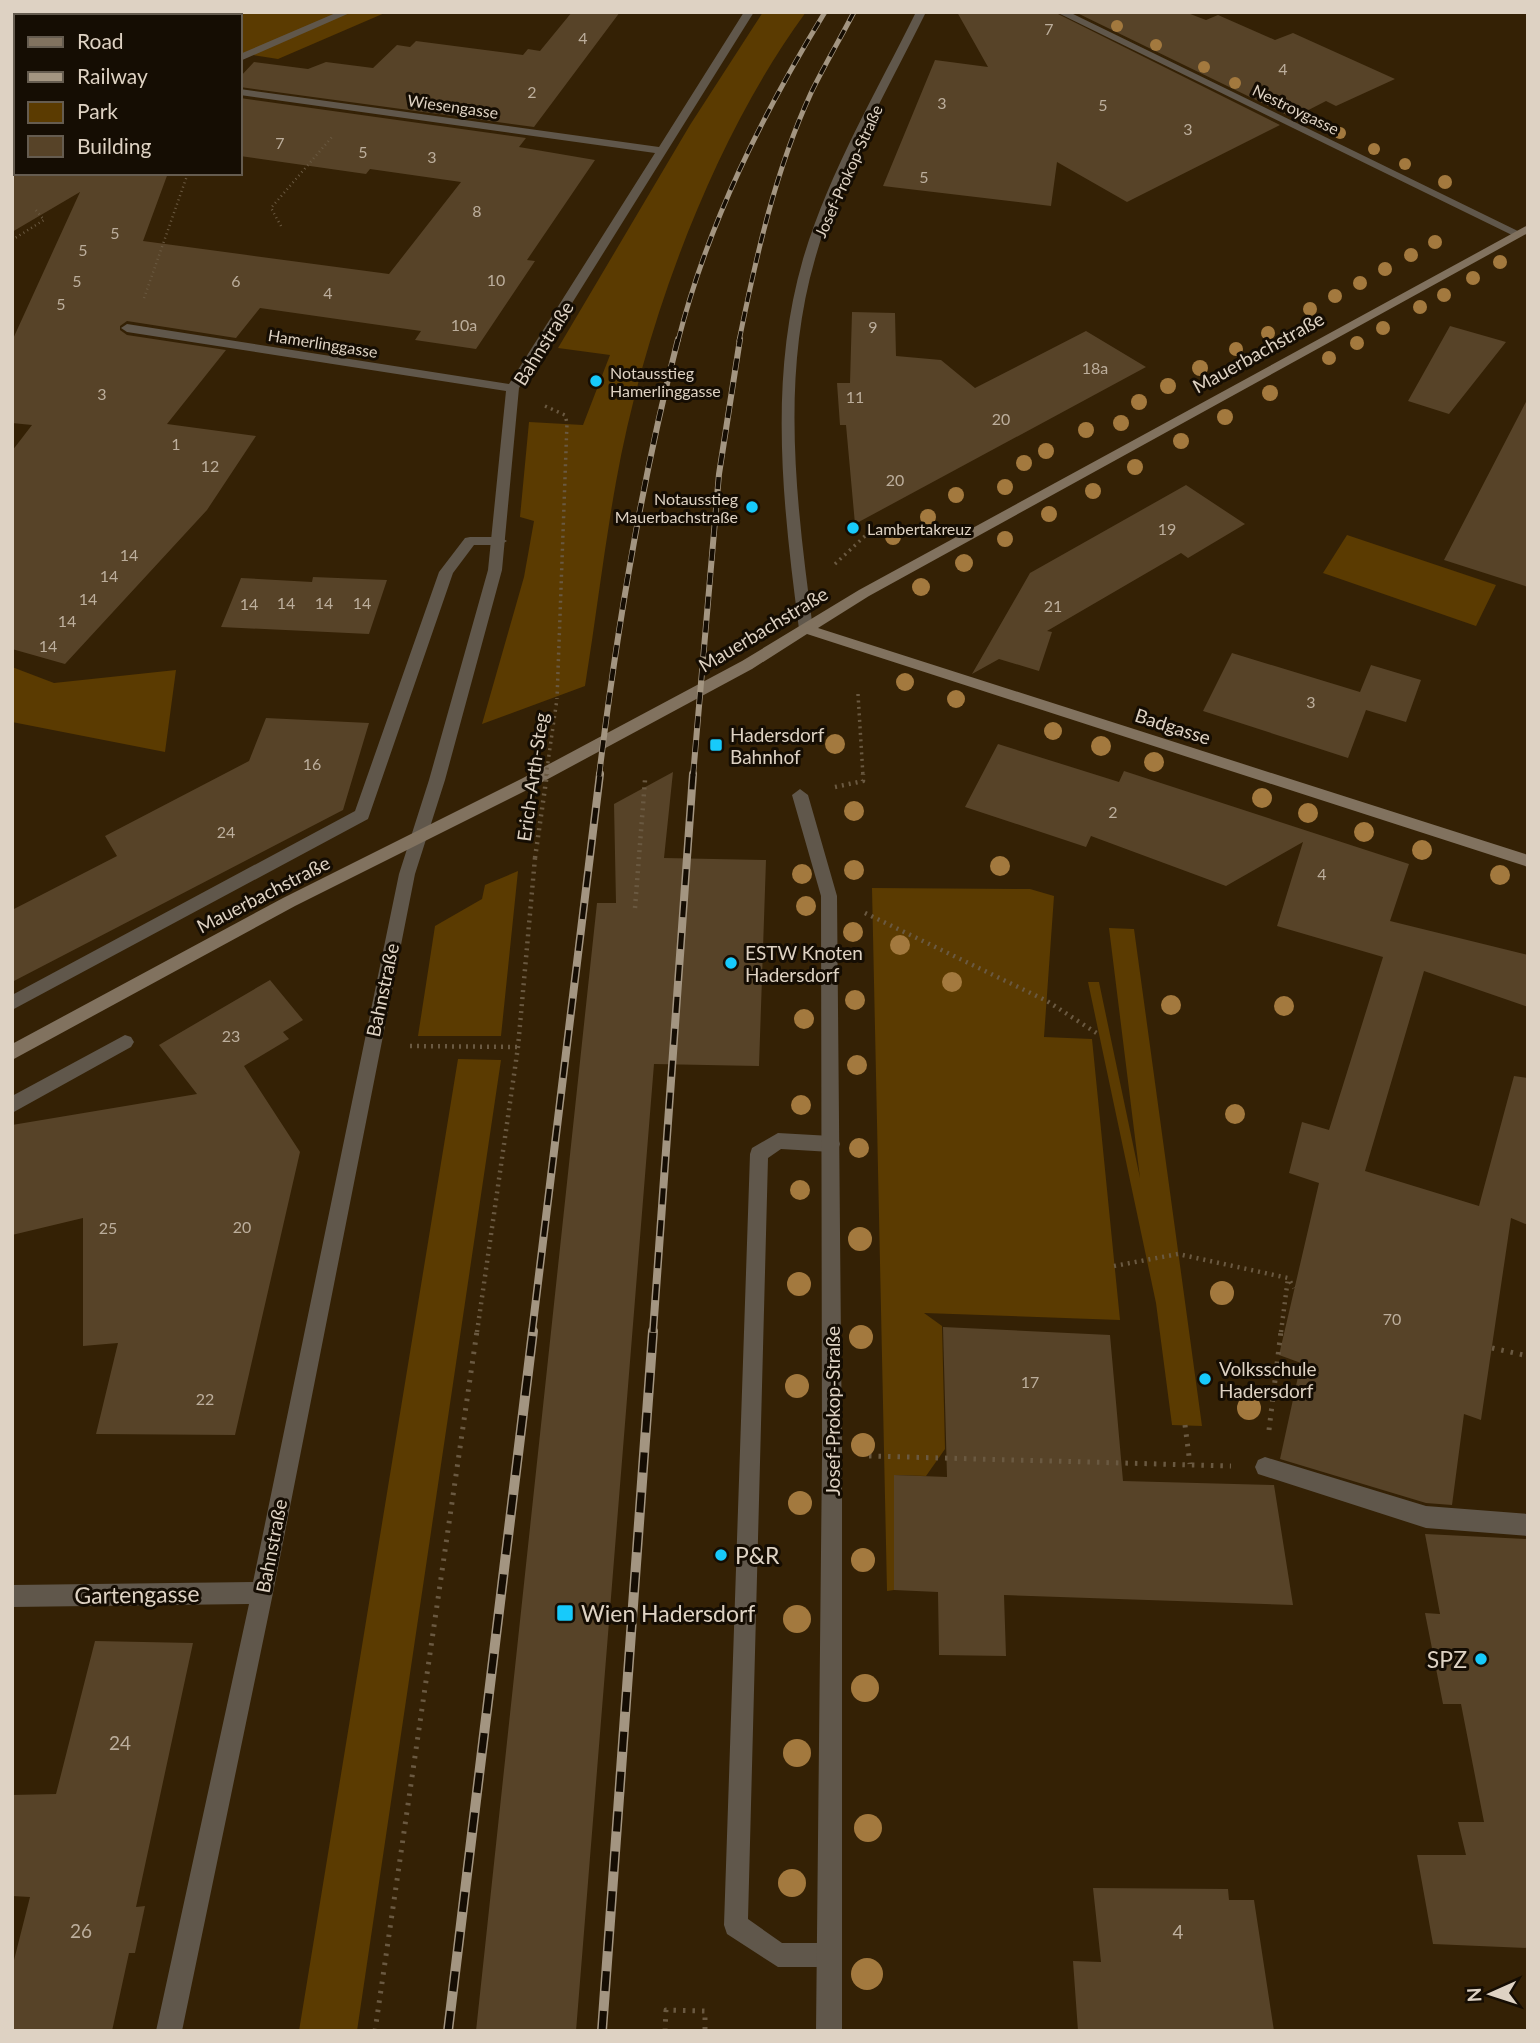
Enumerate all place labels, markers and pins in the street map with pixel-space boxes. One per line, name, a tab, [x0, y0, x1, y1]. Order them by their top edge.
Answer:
place label: Notausstieg Hamerlinggasse	[610, 363, 721, 400]
marker: Notausstieg Hamerlinggasse	[588, 373, 604, 389]
place label: Notausstieg Mauerbachstraße	[615, 489, 738, 526]
marker: Notausstieg Mauerbachstraße	[744, 499, 760, 515]
place label: Lambertakreuz	[867, 519, 971, 538]
marker: Lambertakreuz	[845, 520, 861, 536]
place label: Hadersdorf Bahnhof	[730, 723, 825, 768]
marker: Hadersdorf Bahnhof	[708, 737, 724, 753]
place label: ESTW Knoten Hadersdorf	[745, 941, 863, 986]
marker: ESTW Knoten Hadersdorf	[723, 955, 739, 971]
place label: Volksschule Hadersdorf	[1219, 1357, 1317, 1402]
marker: Volksschule Hadersdorf	[1197, 1371, 1213, 1387]
place label: P&R	[735, 1541, 780, 1569]
marker: P&R	[713, 1547, 729, 1563]
place label: Wien Hadersdorf	[581, 1599, 755, 1627]
marker: Wien Hadersdorf	[555, 1603, 575, 1623]
place label: SPZ	[1427, 1645, 1467, 1673]
marker: SPZ	[1473, 1651, 1489, 1667]

